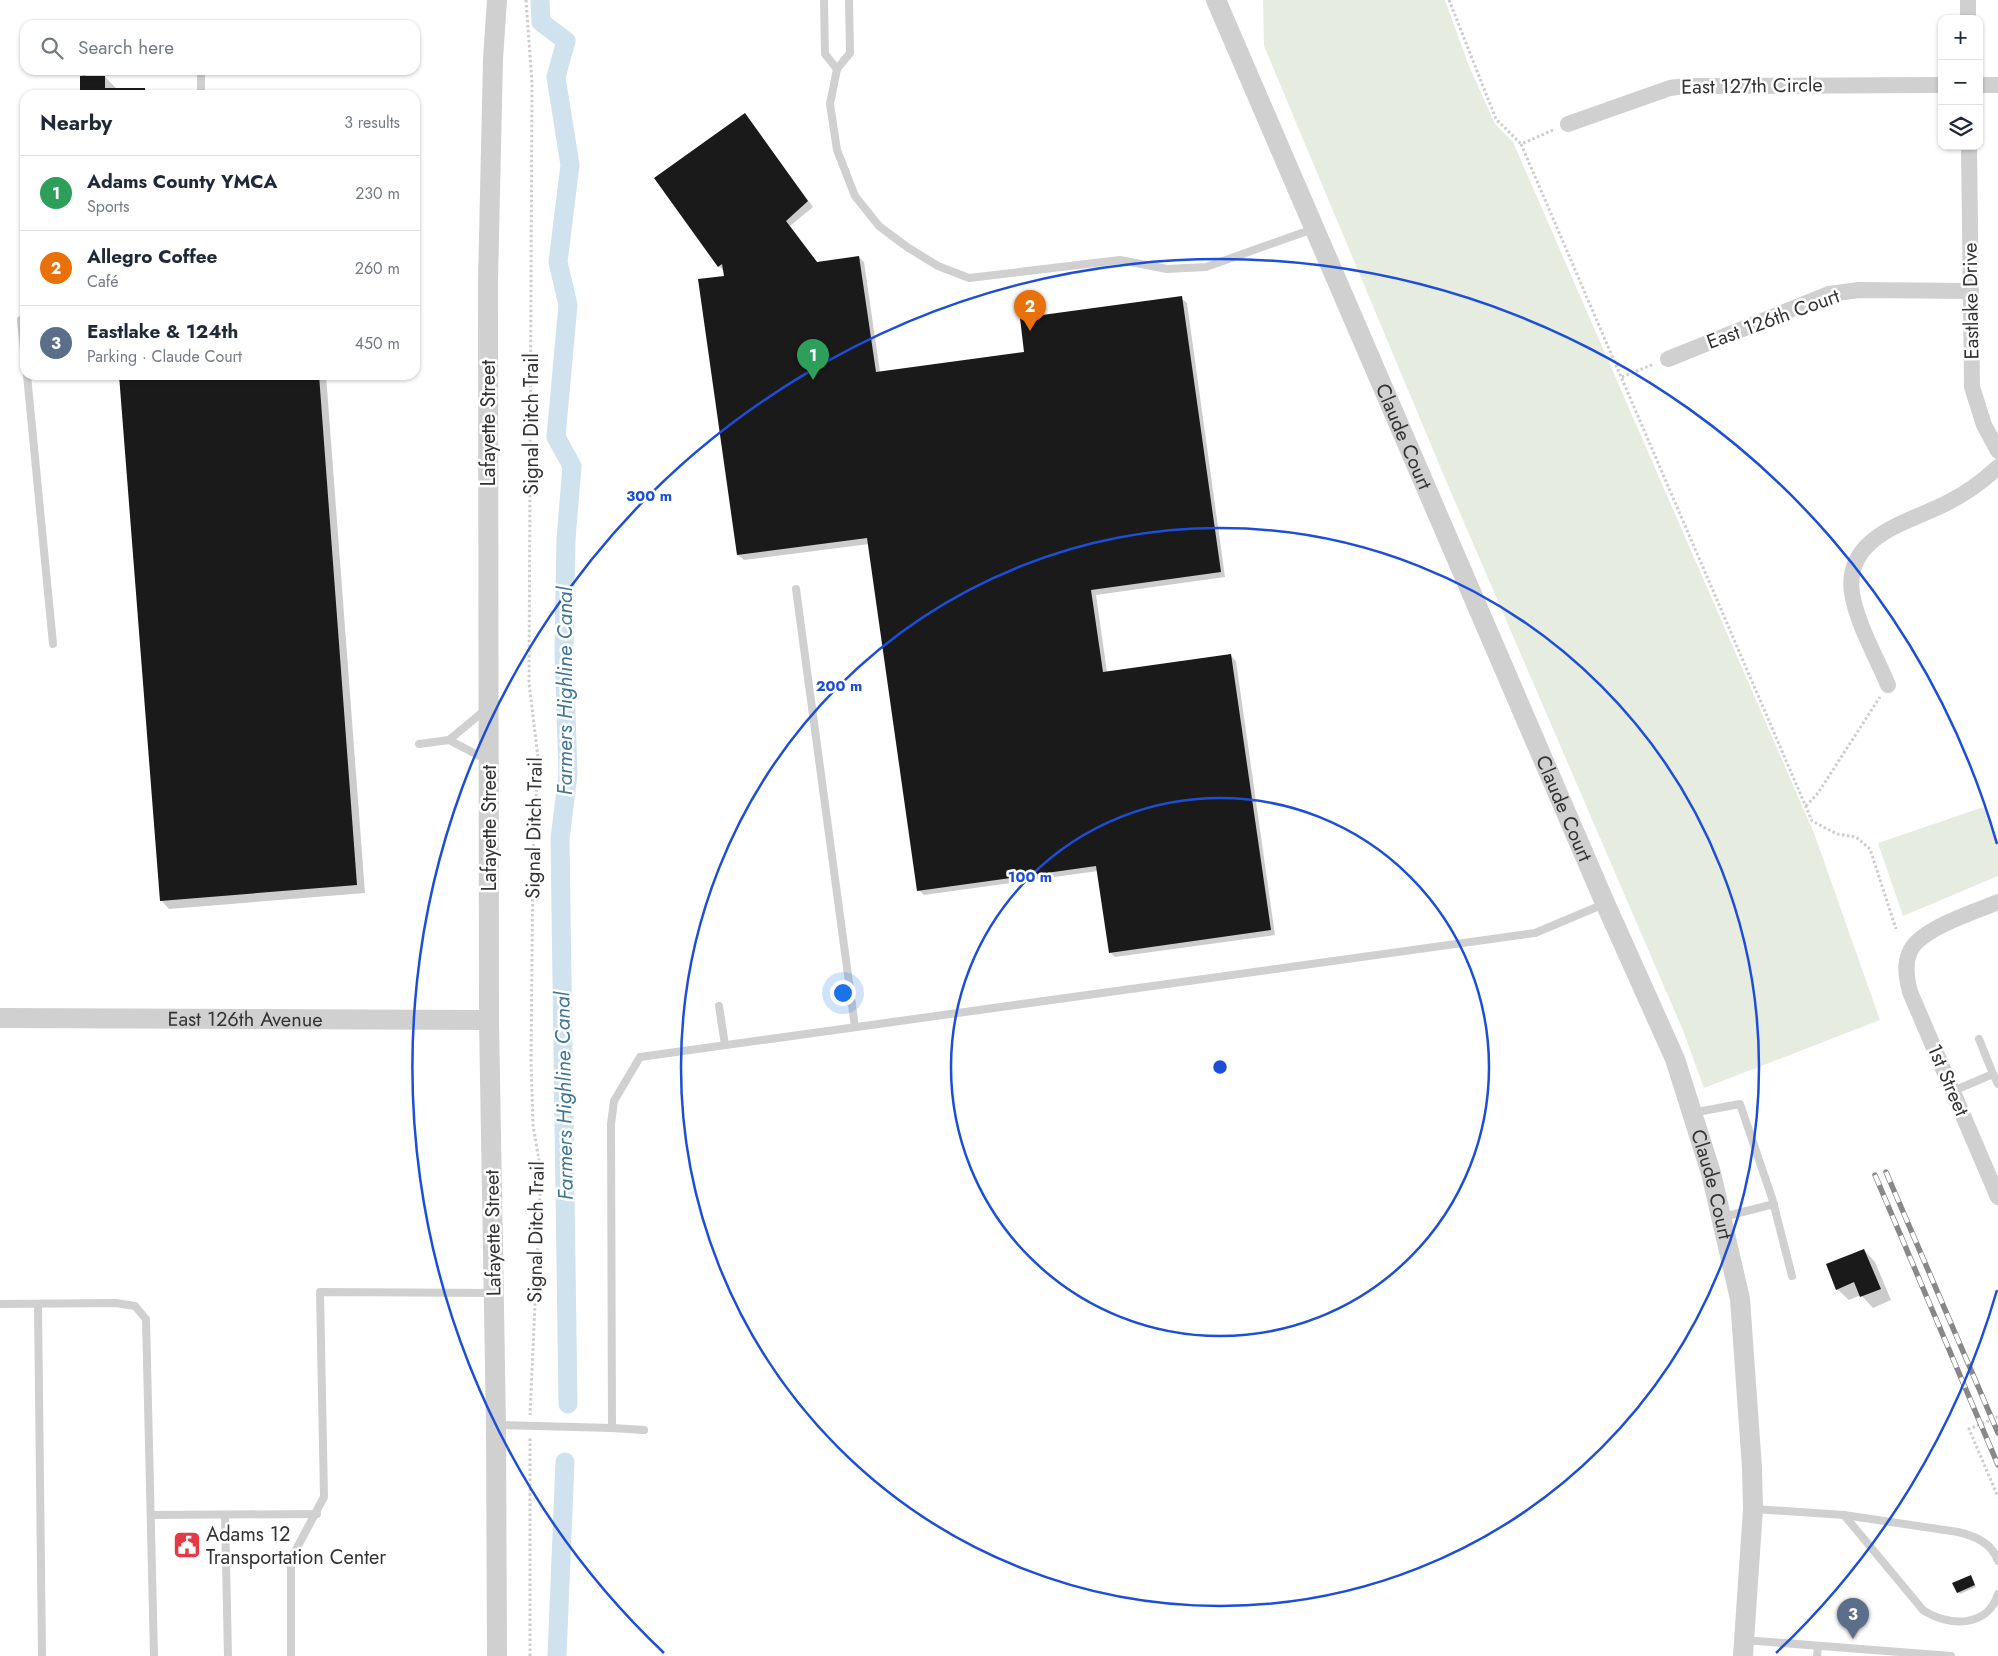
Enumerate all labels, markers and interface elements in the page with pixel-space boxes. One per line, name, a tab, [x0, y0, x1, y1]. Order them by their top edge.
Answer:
map controls	[1938, 15, 1983, 150]
button: +	[1938, 15, 1983, 60]
search box	[20, 20, 420, 75]
icon: search	[38, 34, 66, 62]
text: Search here	[78, 34, 174, 61]
button: −	[1938, 60, 1983, 105]
street label: East 127th Circle	[1681, 70, 1823, 102]
button: layers	[1938, 105, 1983, 150]
text: Nearby	[40, 108, 112, 138]
text: 3 results	[344, 111, 400, 134]
text: Adams County YMCA	[87, 168, 277, 195]
text: 1	[52, 182, 60, 205]
text: 230 m	[355, 182, 400, 205]
text: Sports	[87, 195, 129, 218]
street label: Eastlake Drive	[1955, 242, 1987, 360]
text: Allegro Coffee	[87, 243, 218, 270]
text: 2	[51, 257, 61, 280]
text: 260 m	[355, 257, 400, 280]
text: Café	[87, 270, 118, 293]
street label: East 126th Court	[1703, 281, 1844, 356]
pin: 2	[1014, 290, 1046, 331]
text: Eastlake & 124th	[87, 318, 238, 345]
text: 3	[51, 332, 61, 355]
text: 450 m	[355, 332, 400, 355]
pin: 1	[797, 339, 829, 380]
text: Parking · Claude Court	[87, 345, 242, 368]
street label: Signal Ditch Trail	[517, 353, 546, 495]
street label: Lafayette Street	[474, 360, 503, 486]
street label: Claude Court	[1368, 379, 1440, 494]
text: 300 m	[626, 485, 672, 507]
water label: Farmers Highline Canal	[550, 586, 580, 795]
text: 200 m	[816, 675, 862, 697]
street label: Claude Court	[1528, 751, 1600, 866]
street label: Signal Ditch Trail	[518, 757, 550, 899]
street label: Lafayette Street	[475, 765, 504, 891]
text: 100 m	[1008, 866, 1052, 888]
your location	[830, 980, 856, 1006]
water label: Farmers Highline Canal	[547, 990, 581, 1200]
street label: East 126th Avenue	[167, 1004, 323, 1034]
street label: 1st Street	[1920, 1040, 1976, 1121]
centre of rings	[1211, 1058, 1229, 1076]
street label: Claude Court	[1684, 1125, 1740, 1242]
street label: Signal Ditch Trail	[520, 1161, 552, 1303]
street label: Lafayette Street	[477, 1169, 509, 1296]
place label: Adams 12 Transportation Center	[206, 1520, 386, 1572]
public building icon: Adams 12 Transportation Center	[172, 1530, 202, 1560]
pin: 3	[1837, 1598, 1869, 1639]

